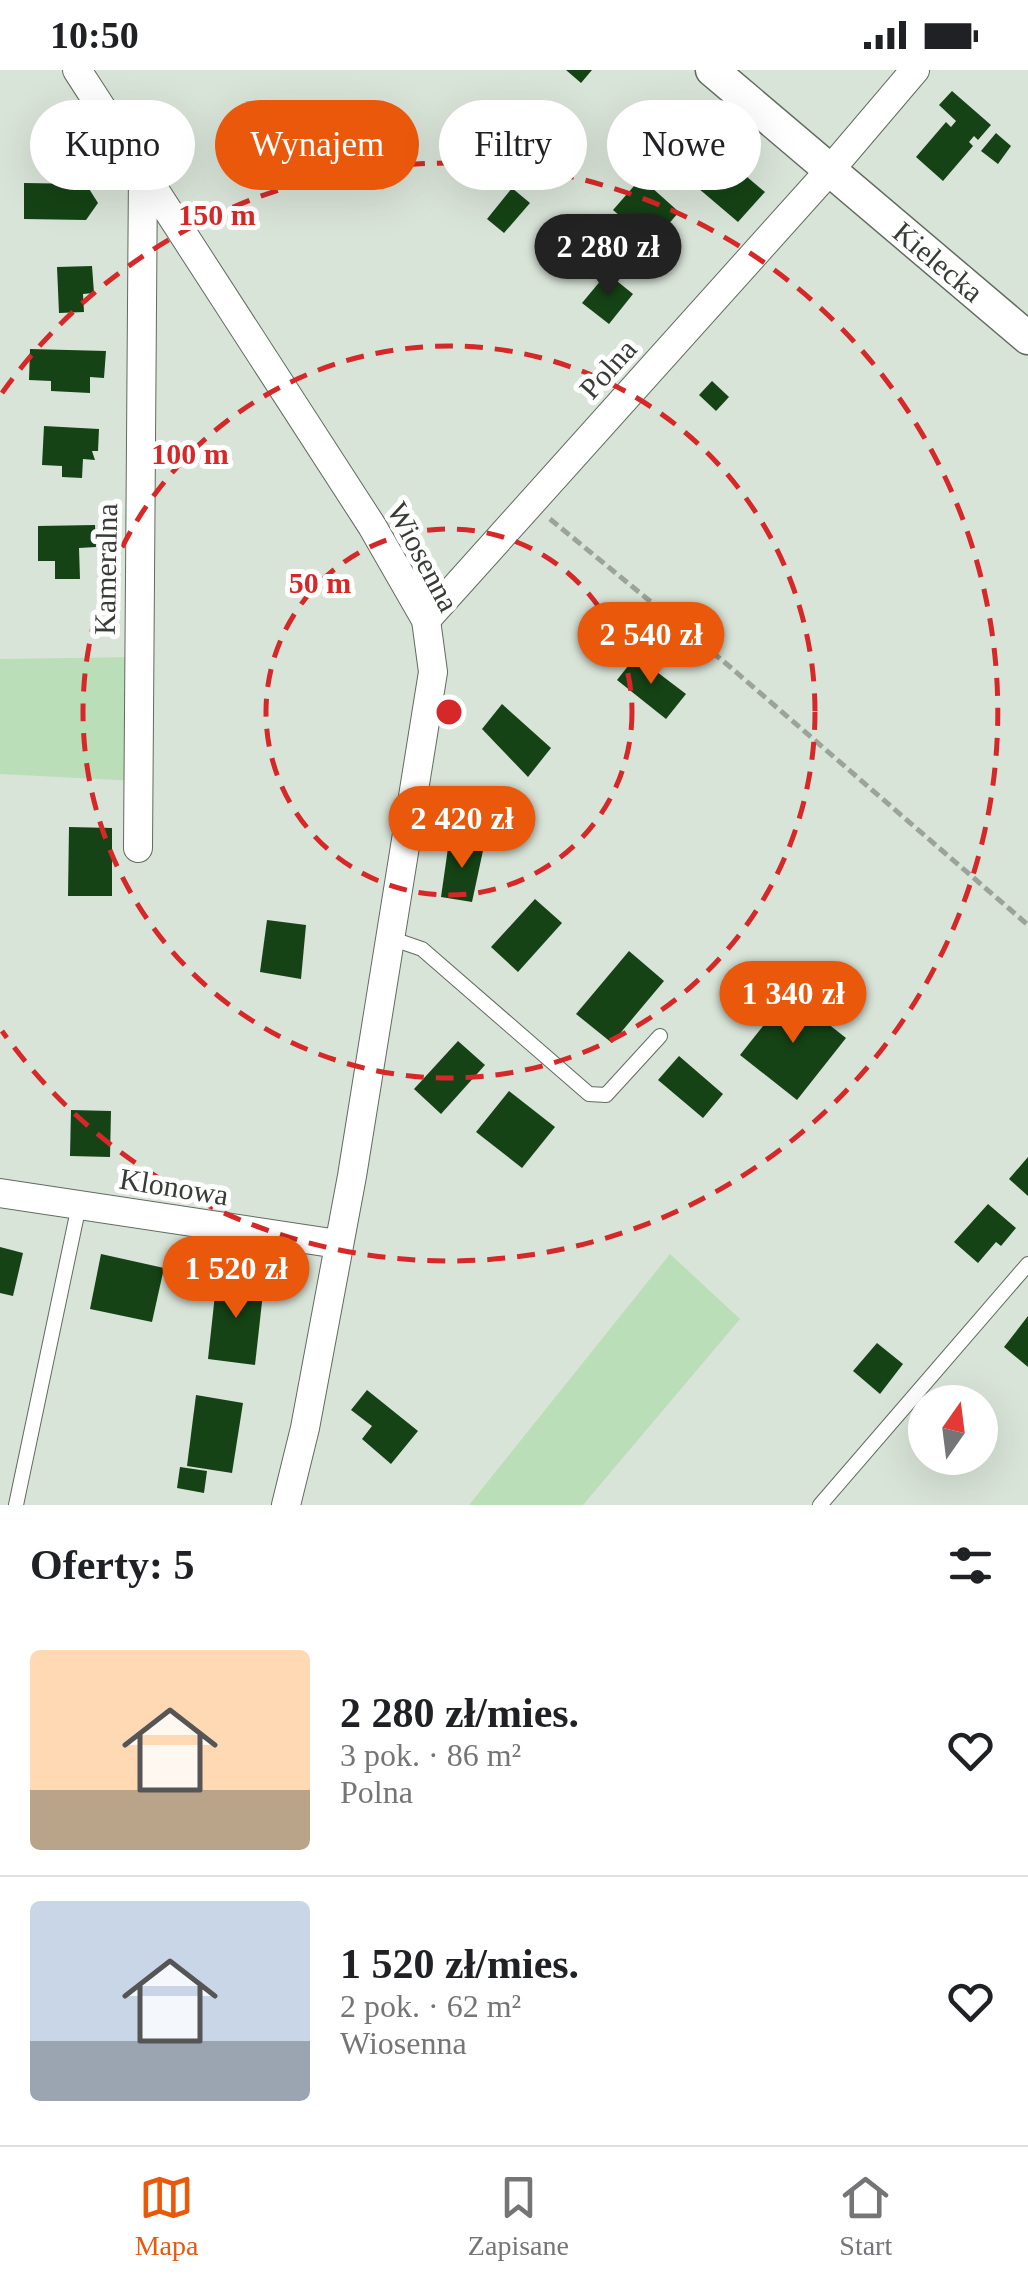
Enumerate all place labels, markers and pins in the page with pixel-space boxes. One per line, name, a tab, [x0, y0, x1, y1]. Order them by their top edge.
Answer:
pin: 2 280 zł	[505, 214, 711, 299]
pin: 2 540 zł	[548, 602, 754, 687]
centre of rings	[431, 694, 467, 730]
pin: 2 420 zł	[359, 786, 565, 871]
pin: 1 340 zł	[690, 961, 896, 1046]
pin: 1 520 zł	[133, 1236, 339, 1321]

